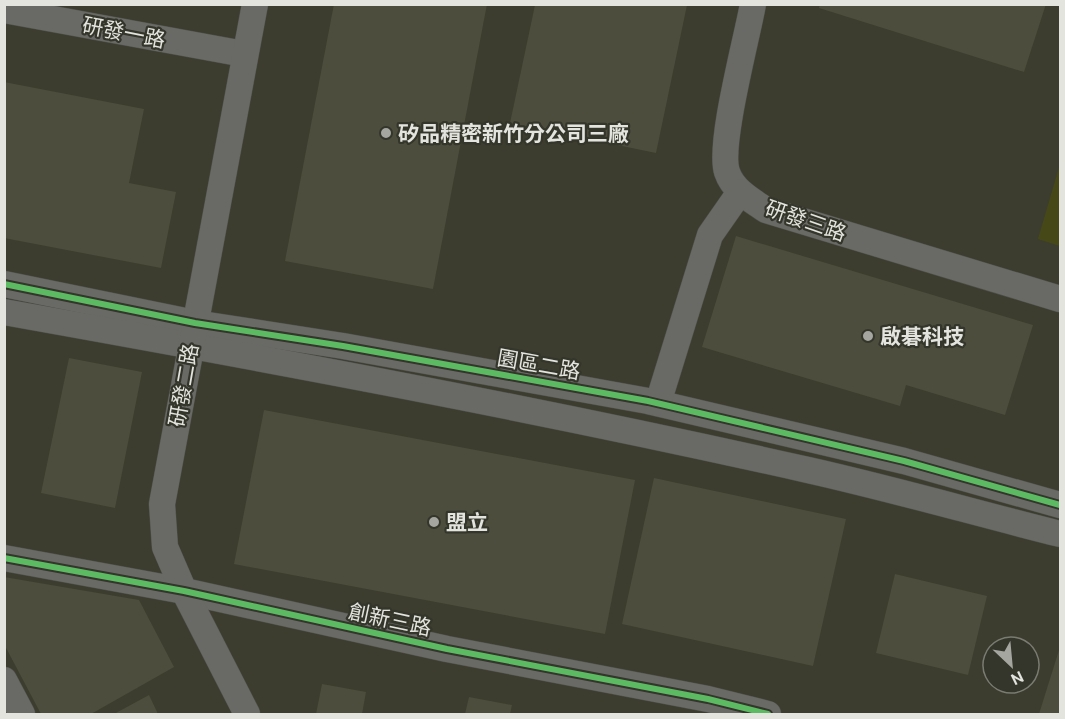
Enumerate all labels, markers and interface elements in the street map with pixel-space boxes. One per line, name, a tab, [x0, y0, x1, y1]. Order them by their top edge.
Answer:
street label: 研發一路	[80, 12, 168, 52]
place label: 矽品精密新竹分公司三廠	[398, 121, 629, 145]
marker: 矽品精密新竹分公司三廠	[379, 126, 393, 140]
street label: 研發三路	[762, 195, 850, 245]
place label: 啟碁科技	[880, 324, 964, 348]
marker: 啟碁科技	[861, 329, 875, 343]
street label: 研發二路	[164, 342, 202, 428]
street label: 園區二路	[496, 345, 582, 383]
place label: 盟立	[446, 510, 488, 534]
marker: 盟立	[427, 515, 441, 529]
street label: 創新三路	[346, 599, 434, 639]
north arrow	[981, 635, 1041, 695]
text: N	[1008, 668, 1027, 689]

